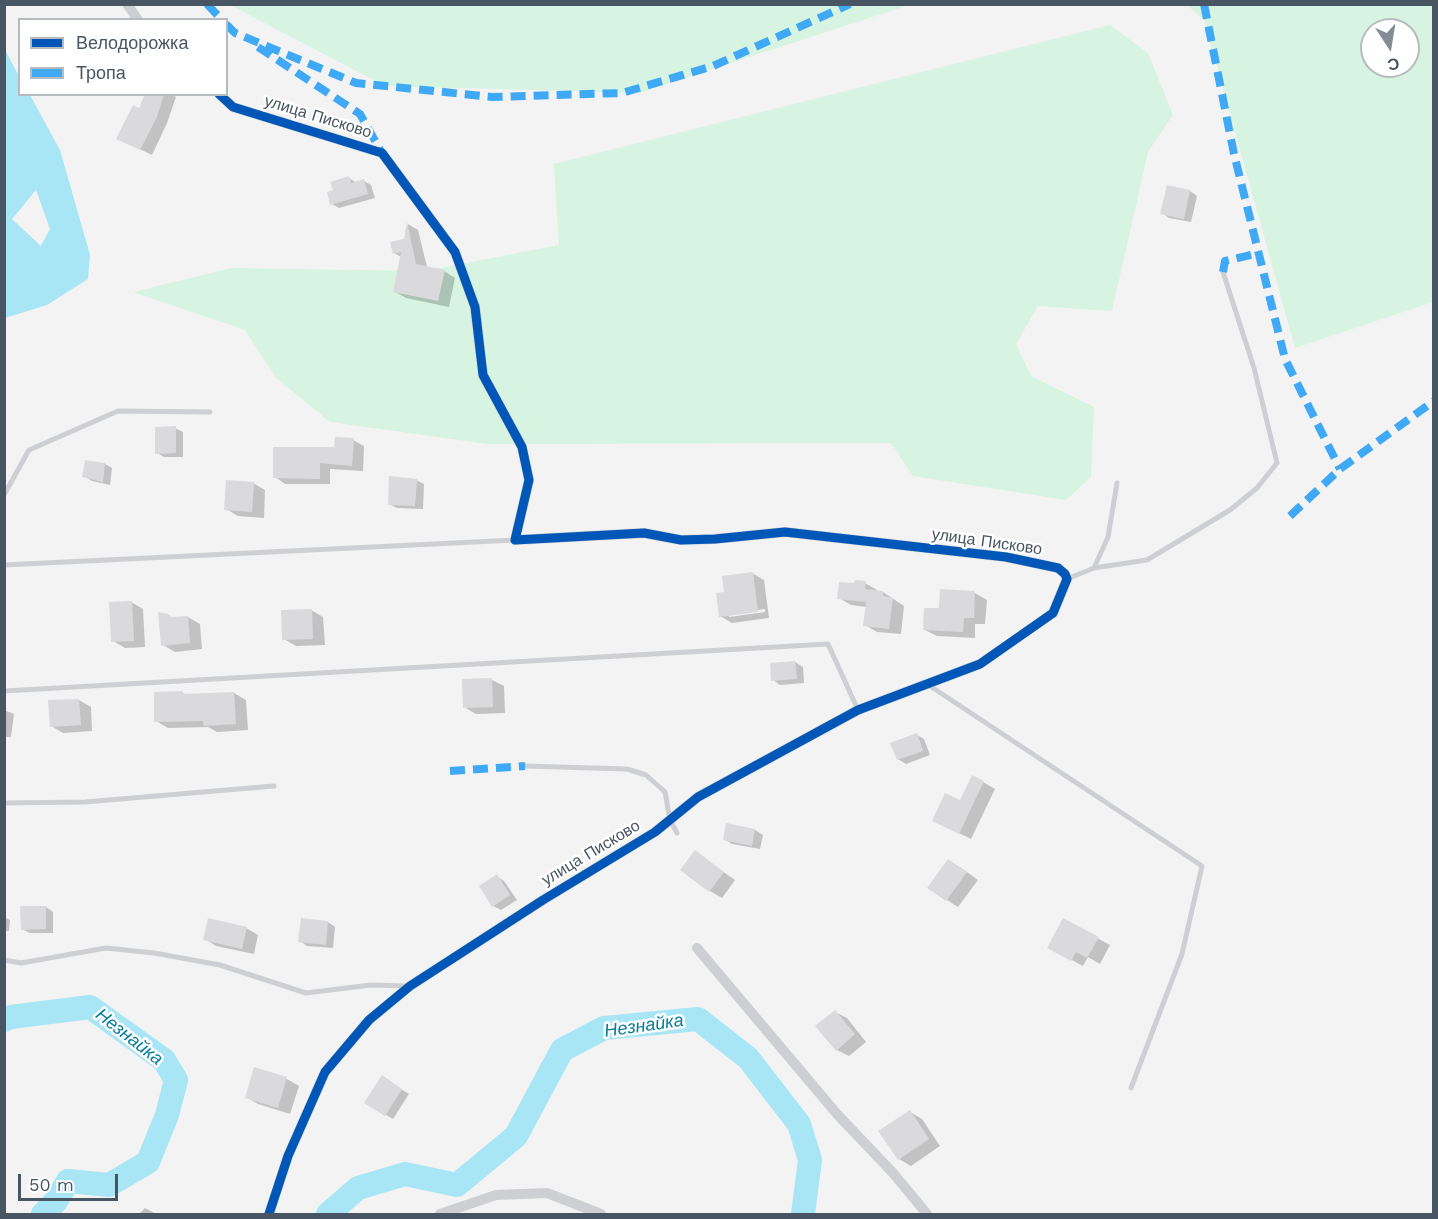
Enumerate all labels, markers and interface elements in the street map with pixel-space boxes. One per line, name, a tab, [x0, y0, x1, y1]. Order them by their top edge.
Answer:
legend	[18, 18, 228, 96]
north arrow	[1360, 18, 1420, 78]
text: Велодорожка	[76, 32, 188, 53]
text: С	[1386, 54, 1401, 75]
text: Тропа	[76, 62, 126, 83]
street label: улица Писково	[262, 92, 374, 142]
street label: улица Писково	[931, 525, 1043, 559]
street label: улица Писково	[538, 816, 644, 890]
water label: Незнайка	[91, 1004, 167, 1070]
water label: Незнайка	[603, 1010, 685, 1042]
scale bar	[21, 1162, 122, 1200]
text: 50 m	[29, 1174, 74, 1195]

